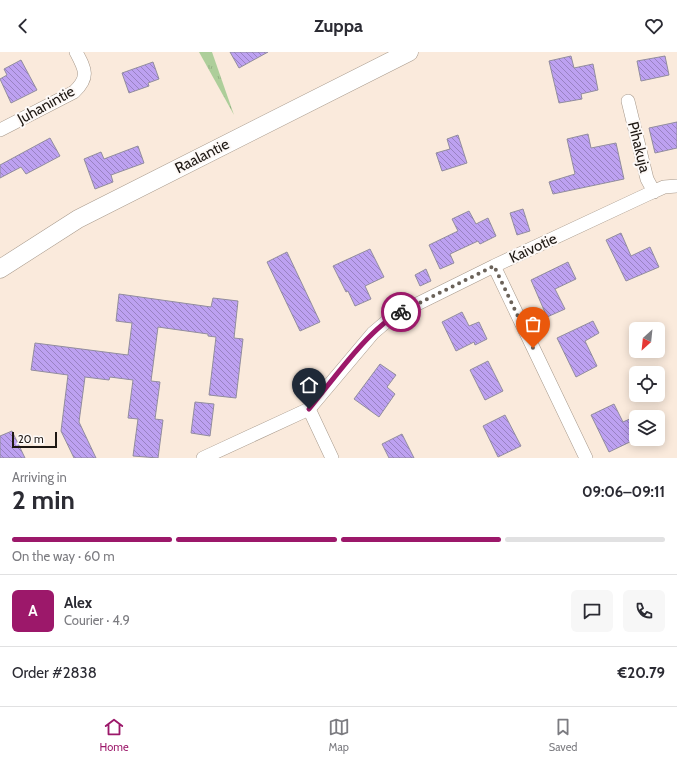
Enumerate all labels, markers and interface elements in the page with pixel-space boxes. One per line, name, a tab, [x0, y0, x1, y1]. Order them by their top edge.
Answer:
icon: back	[12, 15, 34, 37]
text: Zuppa	[314, 15, 363, 37]
icon: heart	[643, 15, 665, 37]
street label: Juhanintie	[13, 82, 78, 129]
street label: Pihakuja	[624, 120, 654, 175]
street label: Raalantie	[172, 135, 232, 177]
street label: Kaivotie	[506, 229, 560, 267]
courier	[381, 292, 421, 332]
icon: bike	[390, 301, 412, 323]
pin	[516, 307, 550, 348]
icon: bag	[522, 313, 544, 335]
north arrow	[629, 322, 665, 358]
map controls	[629, 322, 665, 446]
button: locate	[629, 366, 665, 402]
pin	[292, 368, 326, 409]
icon: home	[298, 374, 320, 396]
button: layers	[629, 410, 665, 446]
scale bar	[12, 430, 57, 449]
text: 20 m	[18, 432, 44, 446]
text: Arriving in	[12, 469, 67, 485]
text: 09:06–09:11	[582, 483, 665, 501]
text: 2 min	[12, 484, 75, 516]
text: On the way · 60 m	[12, 548, 115, 564]
button: chat	[571, 590, 613, 632]
button: phone	[623, 590, 665, 632]
text: Alex	[64, 594, 92, 612]
text: A	[28, 602, 38, 620]
text: Courier · 4.9	[64, 612, 130, 628]
text: Order #2838	[12, 664, 97, 682]
text: €20.79	[618, 664, 665, 682]
tab: Home	[100, 716, 129, 754]
tab: Map	[328, 716, 350, 754]
tab: Saved	[549, 716, 577, 754]

